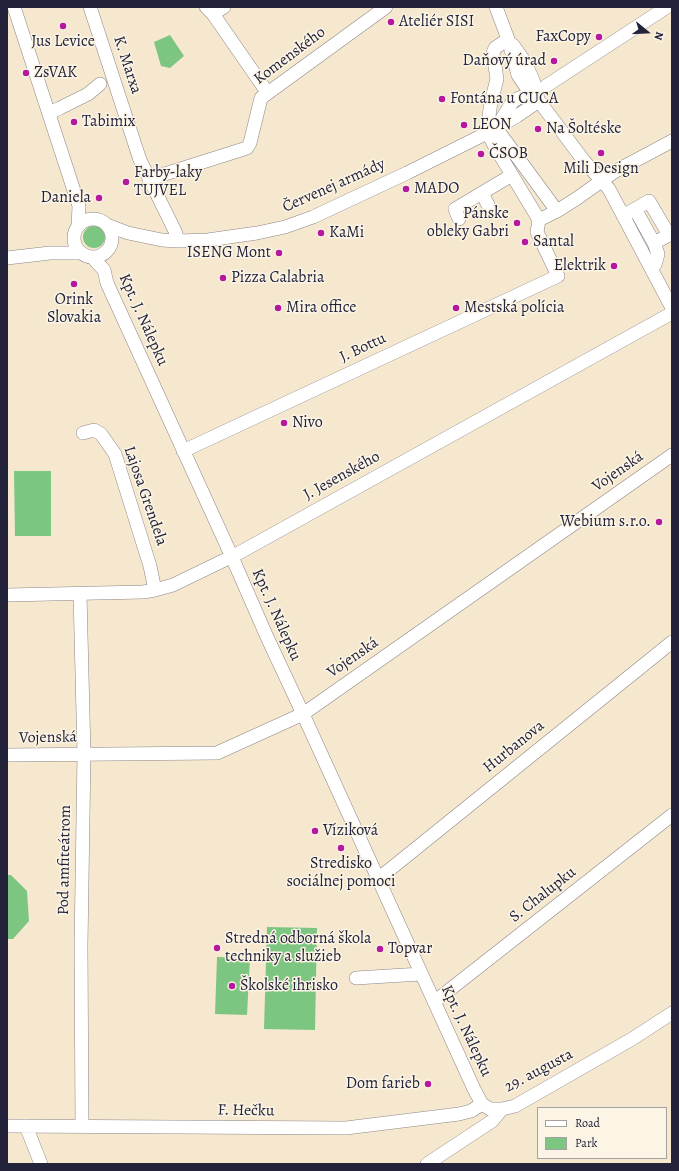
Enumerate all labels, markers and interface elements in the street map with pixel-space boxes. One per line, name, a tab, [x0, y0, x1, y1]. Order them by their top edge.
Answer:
place label: Ateliér SISI	[399, 12, 474, 32]
north arrow	[627, 12, 667, 52]
marker: Ateliér SISI	[386, 17, 396, 27]
marker: Jus Levice	[58, 21, 68, 31]
street label: Komenského	[250, 23, 330, 89]
place label: FaxCopy	[535, 27, 591, 47]
text: N	[651, 30, 667, 42]
place label: Jus Levice	[31, 32, 95, 52]
marker: FaxCopy	[594, 32, 604, 42]
street label: K. Marxa	[109, 34, 145, 96]
place label: Daňový úrad	[462, 51, 546, 71]
marker: Daňový úrad	[549, 56, 559, 66]
place label: ZsVAK	[34, 63, 77, 83]
marker: ZsVAK	[21, 68, 31, 78]
place label: Fontána u CUCA	[450, 89, 558, 109]
marker: Fontána u CUCA	[437, 94, 447, 104]
place label: Tabimix	[82, 112, 135, 132]
place label: LEON	[472, 115, 512, 135]
marker: Tabimix	[69, 117, 79, 127]
place label: Na Šoltéske	[546, 119, 622, 139]
marker: LEON	[459, 120, 469, 130]
marker: Na Šoltéske	[533, 124, 543, 134]
place label: ČSOB	[489, 144, 528, 164]
marker: Mili Design	[596, 148, 606, 158]
marker: ČSOB	[476, 149, 486, 159]
street label: Červenej armády	[280, 155, 388, 217]
place label: Mili Design	[563, 159, 639, 179]
place label: Farby-laky TUJVEL	[134, 163, 202, 201]
marker: Farby-laky TUJVEL	[121, 177, 131, 187]
place label: MADO	[414, 179, 459, 199]
marker: MADO	[401, 184, 411, 194]
place label: Daniela	[40, 188, 91, 208]
marker: Daniela	[94, 193, 104, 203]
place label: Pánske obleky Gabri	[427, 204, 509, 242]
marker: Pánske obleky Gabri	[512, 218, 522, 228]
place label: KaMi	[329, 223, 364, 243]
marker: KaMi	[316, 228, 326, 238]
place label: Santal	[533, 232, 574, 252]
marker: Santal	[520, 237, 530, 247]
place label: ISENG Mont	[187, 243, 271, 263]
marker: ISENG Mont	[274, 248, 284, 258]
place label: Elektrik	[554, 256, 606, 276]
marker: Elektrik	[609, 261, 619, 271]
place label: Pizza Calabria	[231, 268, 325, 288]
street label: Kpt. J. Nálepku	[114, 271, 172, 369]
marker: Pizza Calabria	[218, 273, 228, 283]
marker: Orink Slovakia	[69, 279, 79, 289]
place label: Orink Slovakia	[47, 290, 101, 328]
place label: Mira office	[286, 298, 356, 318]
place label: Mestská polícia	[464, 298, 564, 318]
marker: Mira office	[273, 303, 283, 313]
marker: Mestská polícia	[451, 303, 461, 313]
street label: J. Bottu	[337, 329, 389, 367]
place label: Nivo	[292, 413, 323, 433]
marker: Nivo	[279, 418, 289, 428]
street label: Lajosa Grendela	[119, 444, 171, 548]
street label: J. Jesenského	[301, 447, 383, 505]
street label: Vojenská	[589, 448, 647, 496]
place label: Webium s.r.o.	[560, 512, 651, 532]
marker: Webium s.r.o.	[654, 517, 664, 527]
street label: Kpt. J. Nálepku	[247, 566, 305, 664]
street label: Vojenská	[324, 634, 382, 682]
street label: Hurbanova	[480, 716, 548, 778]
street label: Vojenská	[19, 728, 77, 748]
street label: Pod amfiteátrom	[54, 805, 76, 915]
place label: Víziková	[323, 821, 378, 841]
marker: Víziková	[310, 826, 320, 836]
marker: Stredisko sociálnej pomoci	[336, 843, 346, 853]
place label: Stredisko sociálnej pomoci	[286, 854, 396, 892]
street label: S. Chalupku	[506, 863, 580, 927]
place label: Stredná odborná škola techniky a služieb	[225, 929, 371, 967]
place label: Topvar	[388, 939, 432, 959]
marker: Stredná odborná škola techniky a služieb	[212, 943, 222, 953]
marker: Topvar	[375, 944, 385, 954]
place label: Školské ihrisko	[240, 976, 338, 996]
marker: Školské ihrisko	[227, 981, 237, 991]
street label: Kpt. J. Nálepku	[436, 982, 496, 1080]
street label: 29. augusta	[501, 1045, 577, 1097]
place label: Dom farieb	[346, 1074, 420, 1094]
marker: Dom farieb	[423, 1079, 433, 1089]
street label: F. Hečku	[217, 1101, 275, 1121]
legend	[537, 1107, 667, 1159]
text: Road	[575, 1115, 600, 1131]
text: Park	[575, 1135, 598, 1151]

